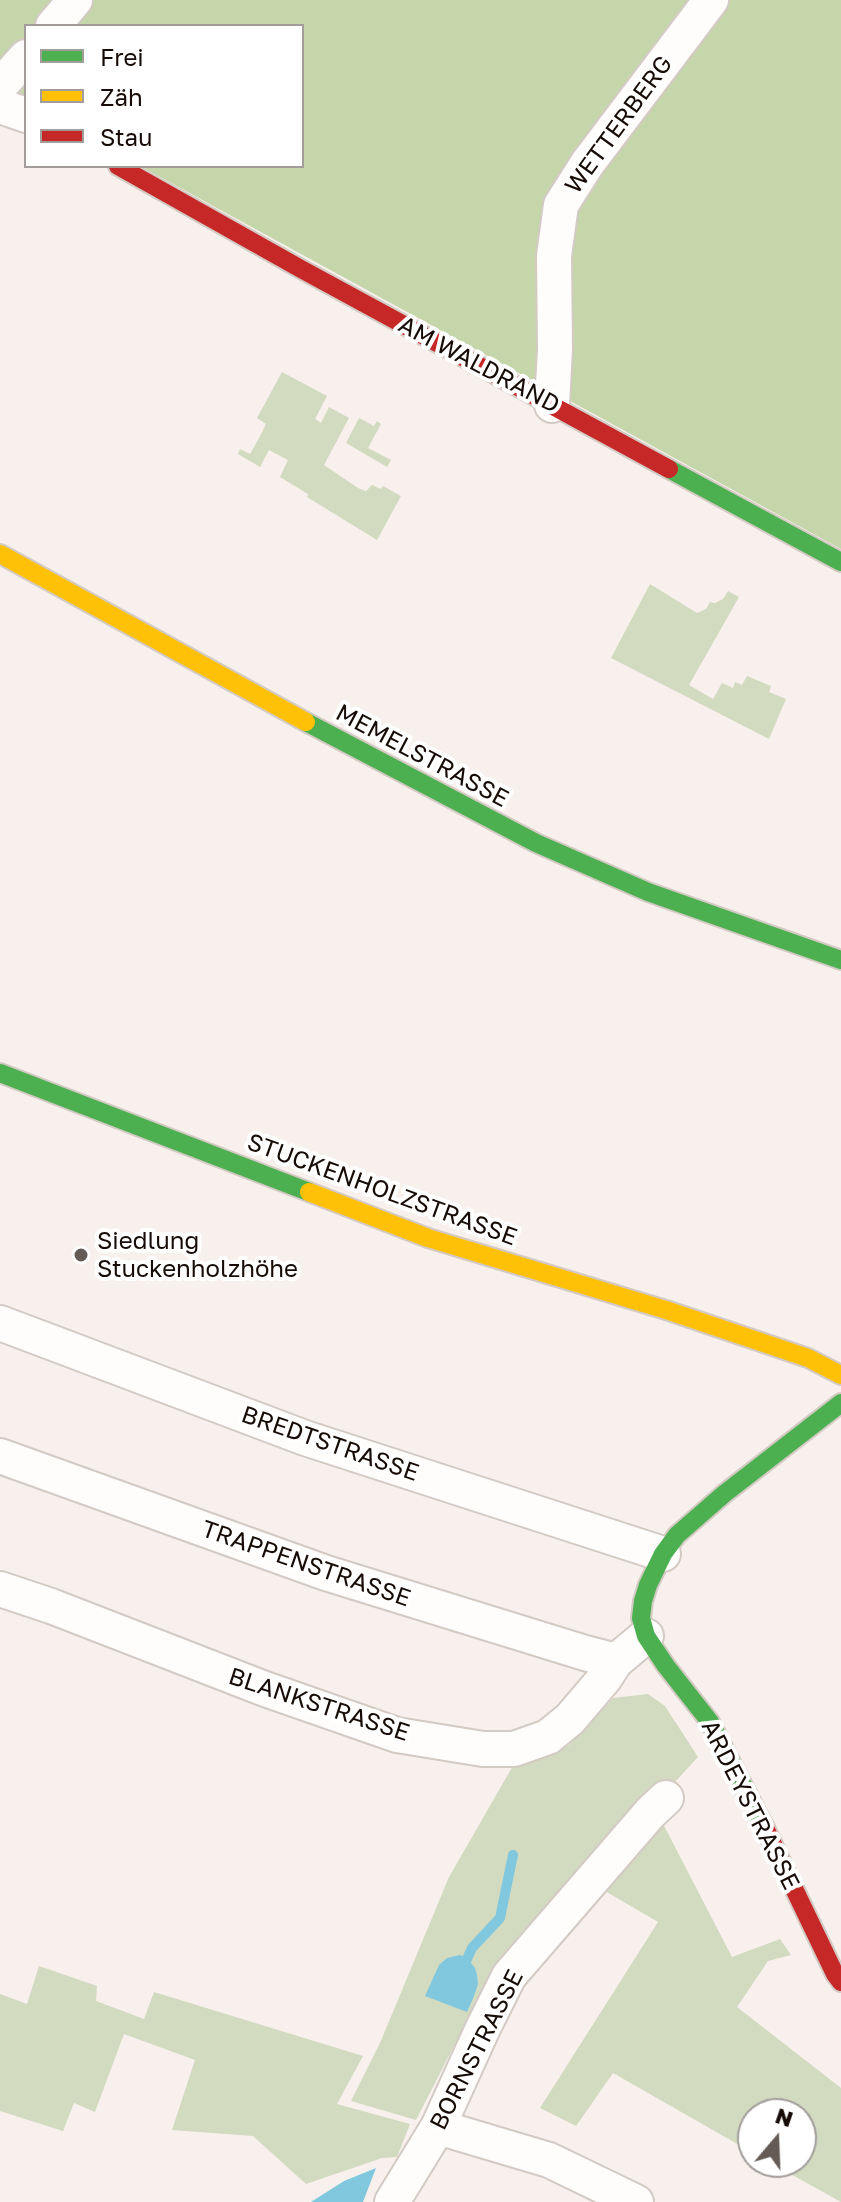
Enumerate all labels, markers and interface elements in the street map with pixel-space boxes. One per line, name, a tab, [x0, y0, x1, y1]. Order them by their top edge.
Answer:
legend	[24, 24, 304, 168]
text: Frei	[100, 42, 144, 71]
street label: WETTERBERG	[559, 50, 679, 200]
text: Zäh	[100, 82, 143, 111]
text: Stau	[100, 122, 153, 151]
street label: AM WALDRAND	[394, 310, 564, 420]
street label: MEMELSTRASSE	[331, 698, 513, 814]
street label: STUCKENHOLZSTRASSE	[243, 1128, 521, 1252]
place label: Siedlung Stuckenholzhöhe	[97, 1227, 298, 1283]
marker: Siedlung Stuckenholzhöhe	[72, 1246, 90, 1264]
street label: BREDTSTRASSE	[238, 1400, 422, 1488]
street label: TRAPPENSTRASSE	[198, 1515, 414, 1613]
street label: BLANKSTRASSE	[225, 1662, 413, 1748]
street label: ARDEYSTRASSE	[695, 1715, 805, 1895]
street label: BORNSTRASSE	[424, 1965, 530, 2135]
north arrow	[737, 2098, 817, 2178]
text: N	[772, 2101, 797, 2132]

